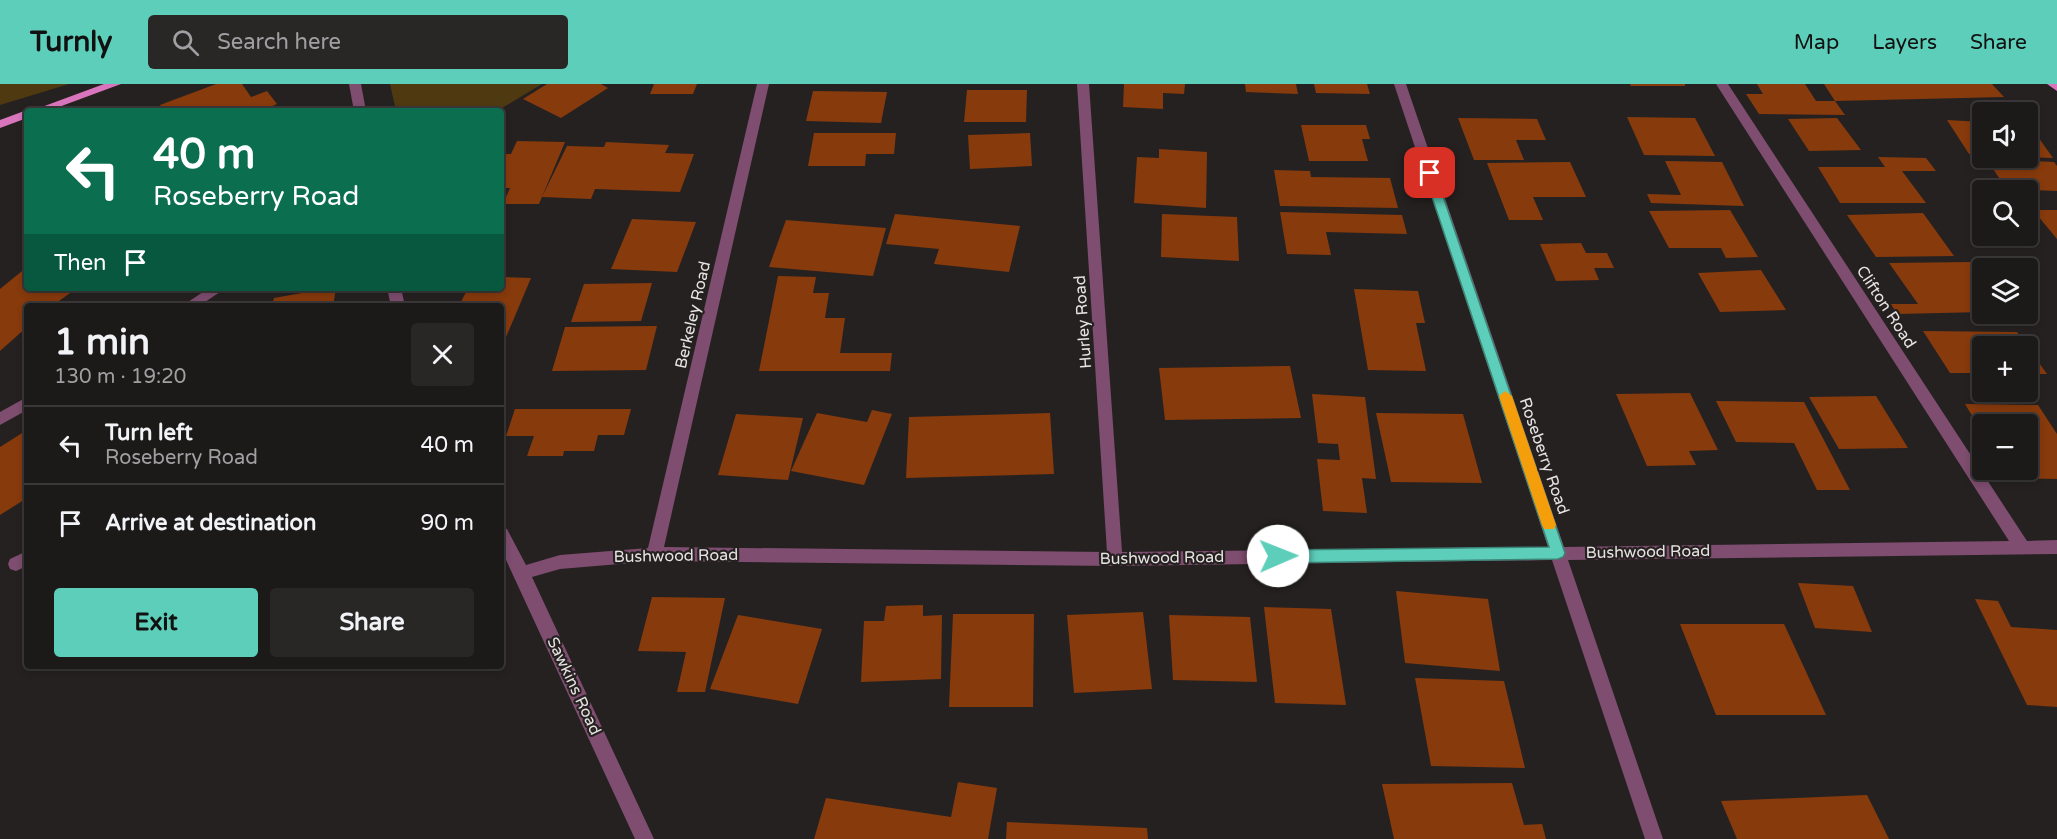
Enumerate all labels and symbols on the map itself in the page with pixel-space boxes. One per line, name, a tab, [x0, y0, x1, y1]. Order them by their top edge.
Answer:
pin	[1404, 147, 1455, 198]
street label: Berkeley Road	[671, 259, 715, 371]
street label: Clifton Road	[1852, 262, 1920, 352]
street label: Hurley Road	[1070, 275, 1096, 369]
street label: Roseberry Road	[1515, 395, 1573, 517]
position arrow	[1246, 524, 1310, 588]
street label: Bushwood Road	[1586, 541, 1710, 563]
street label: Bushwood Road	[614, 545, 738, 567]
street label: Bushwood Road	[1100, 547, 1224, 569]
street label: Sawkins Road	[543, 634, 605, 738]

